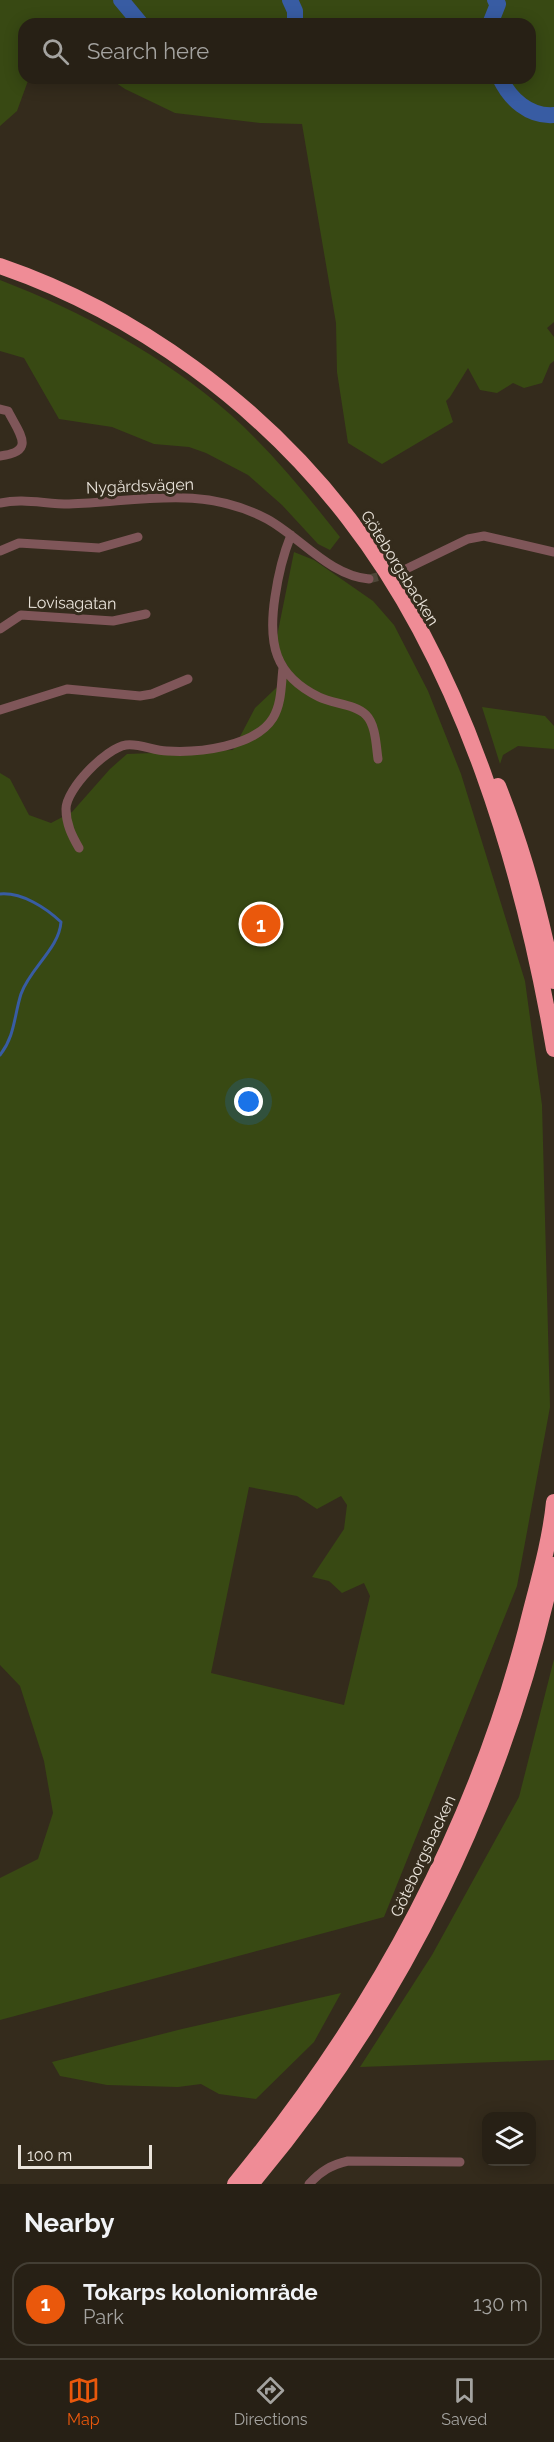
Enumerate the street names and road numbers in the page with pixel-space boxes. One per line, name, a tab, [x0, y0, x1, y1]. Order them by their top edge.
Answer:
street label: Nygårdsvägen	[86, 475, 194, 497]
street label: Göteborgsbacken	[357, 507, 443, 629]
street label: Lovisagatan	[27, 593, 117, 613]
street label: Göteborgsbacken	[386, 1792, 460, 1920]

